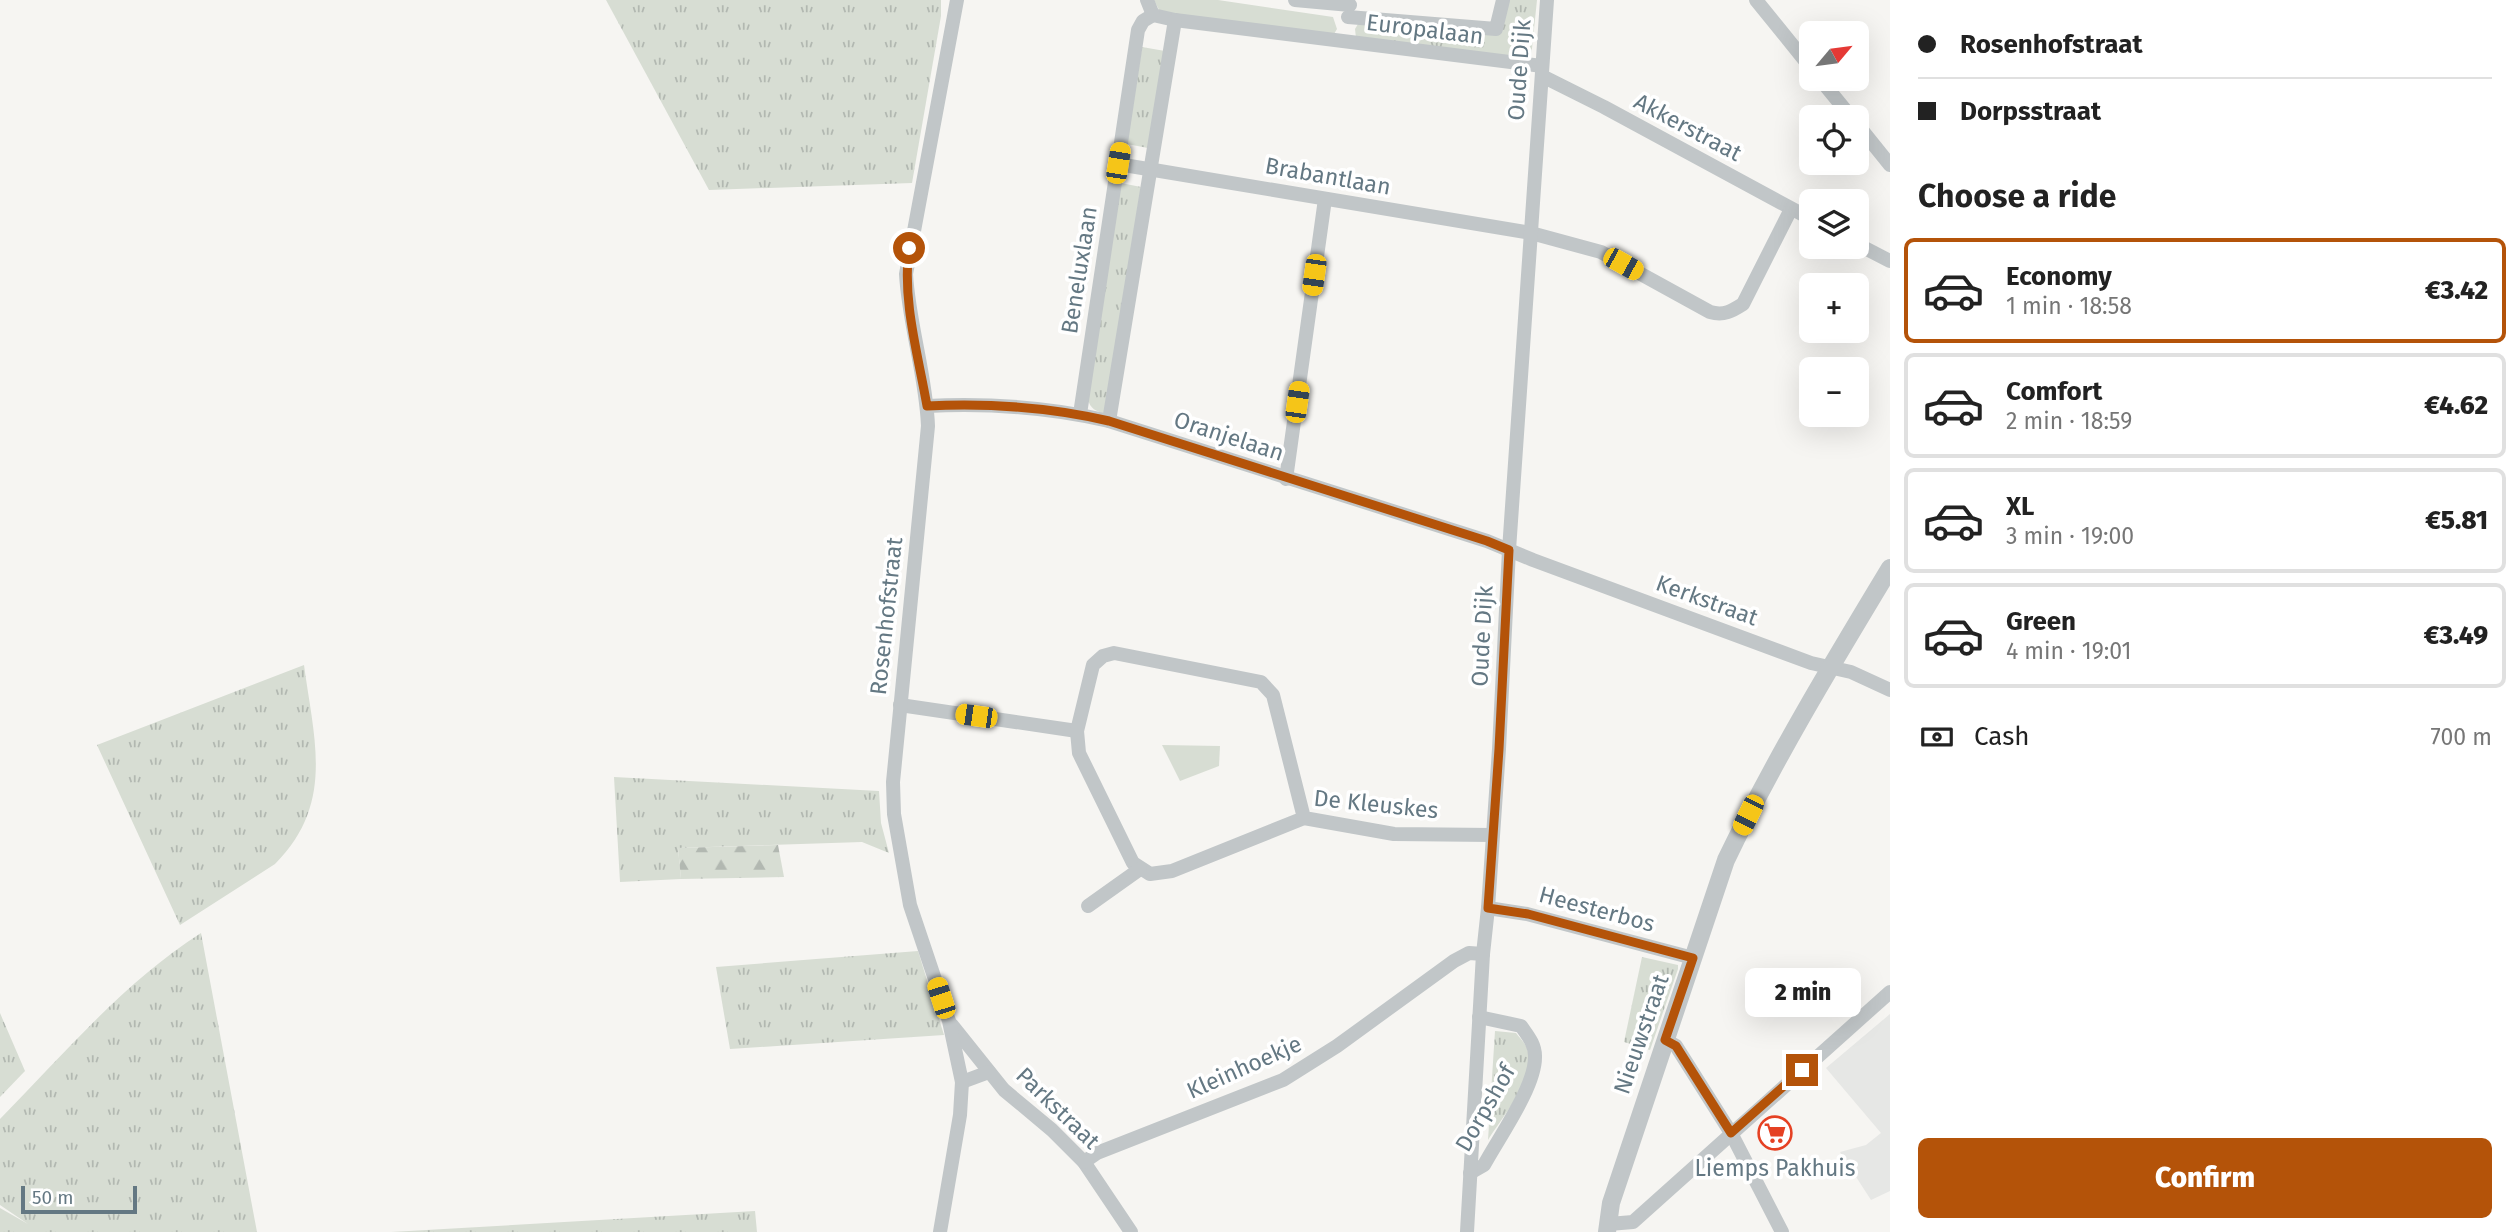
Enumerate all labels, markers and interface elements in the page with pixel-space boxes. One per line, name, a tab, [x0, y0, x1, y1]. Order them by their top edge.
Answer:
street label: Europalaan	[1365, 8, 1485, 50]
street label: Oude Dijk	[1502, 18, 1537, 121]
north arrow	[1799, 21, 1869, 91]
map controls	[1799, 21, 1869, 427]
text: Rosenhofstraat	[1960, 29, 2143, 60]
street label: Akkerstraat	[1629, 87, 1747, 167]
text: Dorpsstraat	[1960, 96, 2101, 127]
button: locate	[1799, 105, 1869, 175]
car	[1105, 141, 1132, 185]
street label: Brabantlaan	[1263, 151, 1393, 201]
text: Choose a ride	[1918, 177, 2116, 215]
button: layers	[1799, 189, 1869, 259]
street label: Beneluxlaan	[1055, 204, 1103, 336]
route start	[893, 232, 925, 264]
car	[1600, 245, 1647, 283]
car	[1301, 253, 1328, 297]
icon: car	[1922, 259, 1985, 322]
text: Economy	[2006, 261, 2112, 292]
button: +	[1799, 273, 1869, 343]
text: €3.42	[2425, 275, 2488, 306]
text: 1 min · 18:58	[2006, 292, 2132, 320]
button: −	[1799, 357, 1869, 427]
icon: car	[1922, 374, 1985, 437]
text: Comfort	[2006, 376, 2102, 407]
car	[1284, 380, 1311, 424]
text: €4.62	[2424, 390, 2488, 421]
street label: Oranjelaan	[1170, 405, 1288, 467]
text: 2 min · 18:59	[2006, 407, 2132, 435]
icon: car	[1922, 489, 1985, 552]
text: XL	[2006, 491, 2034, 522]
text: €5.81	[2425, 505, 2488, 536]
text: 3 min · 19:00	[2006, 522, 2134, 550]
street label: Rosenhofstraat	[864, 535, 908, 696]
street label: Kerkstraat	[1652, 569, 1763, 632]
street label: Oude Dijk	[1465, 585, 1499, 687]
icon: car	[1922, 604, 1985, 667]
text: Green	[2006, 606, 2076, 637]
text: €3.49	[2424, 620, 2488, 651]
text: 4 min · 19:01	[2006, 637, 2132, 665]
car	[954, 703, 999, 729]
icon: cash	[1918, 718, 1956, 756]
text: Cash	[1974, 721, 2030, 752]
text: 700 m	[2431, 723, 2492, 751]
street label: De Kleuskes	[1312, 784, 1440, 824]
car	[1730, 792, 1767, 838]
street label: Heesterbos	[1536, 880, 1658, 938]
callout: 2 min	[1744, 968, 1860, 1018]
street label: Nieuwstraat	[1607, 970, 1675, 1098]
car	[925, 975, 958, 1021]
text: 2 min	[1775, 978, 1831, 1006]
street label: Kleinhoekje	[1182, 1029, 1306, 1105]
route end	[1786, 1054, 1818, 1086]
street label: Dorpshof	[1449, 1057, 1522, 1157]
street label: Parkstraat	[1010, 1061, 1106, 1155]
supermarket icon: Liemps Pakhuis	[1756, 1114, 1794, 1152]
button: Confirm	[1918, 1138, 2492, 1218]
place label: Liemps Pakhuis	[1694, 1154, 1856, 1182]
scale bar	[21, 1183, 136, 1215]
text: 50 m	[32, 1186, 73, 1209]

